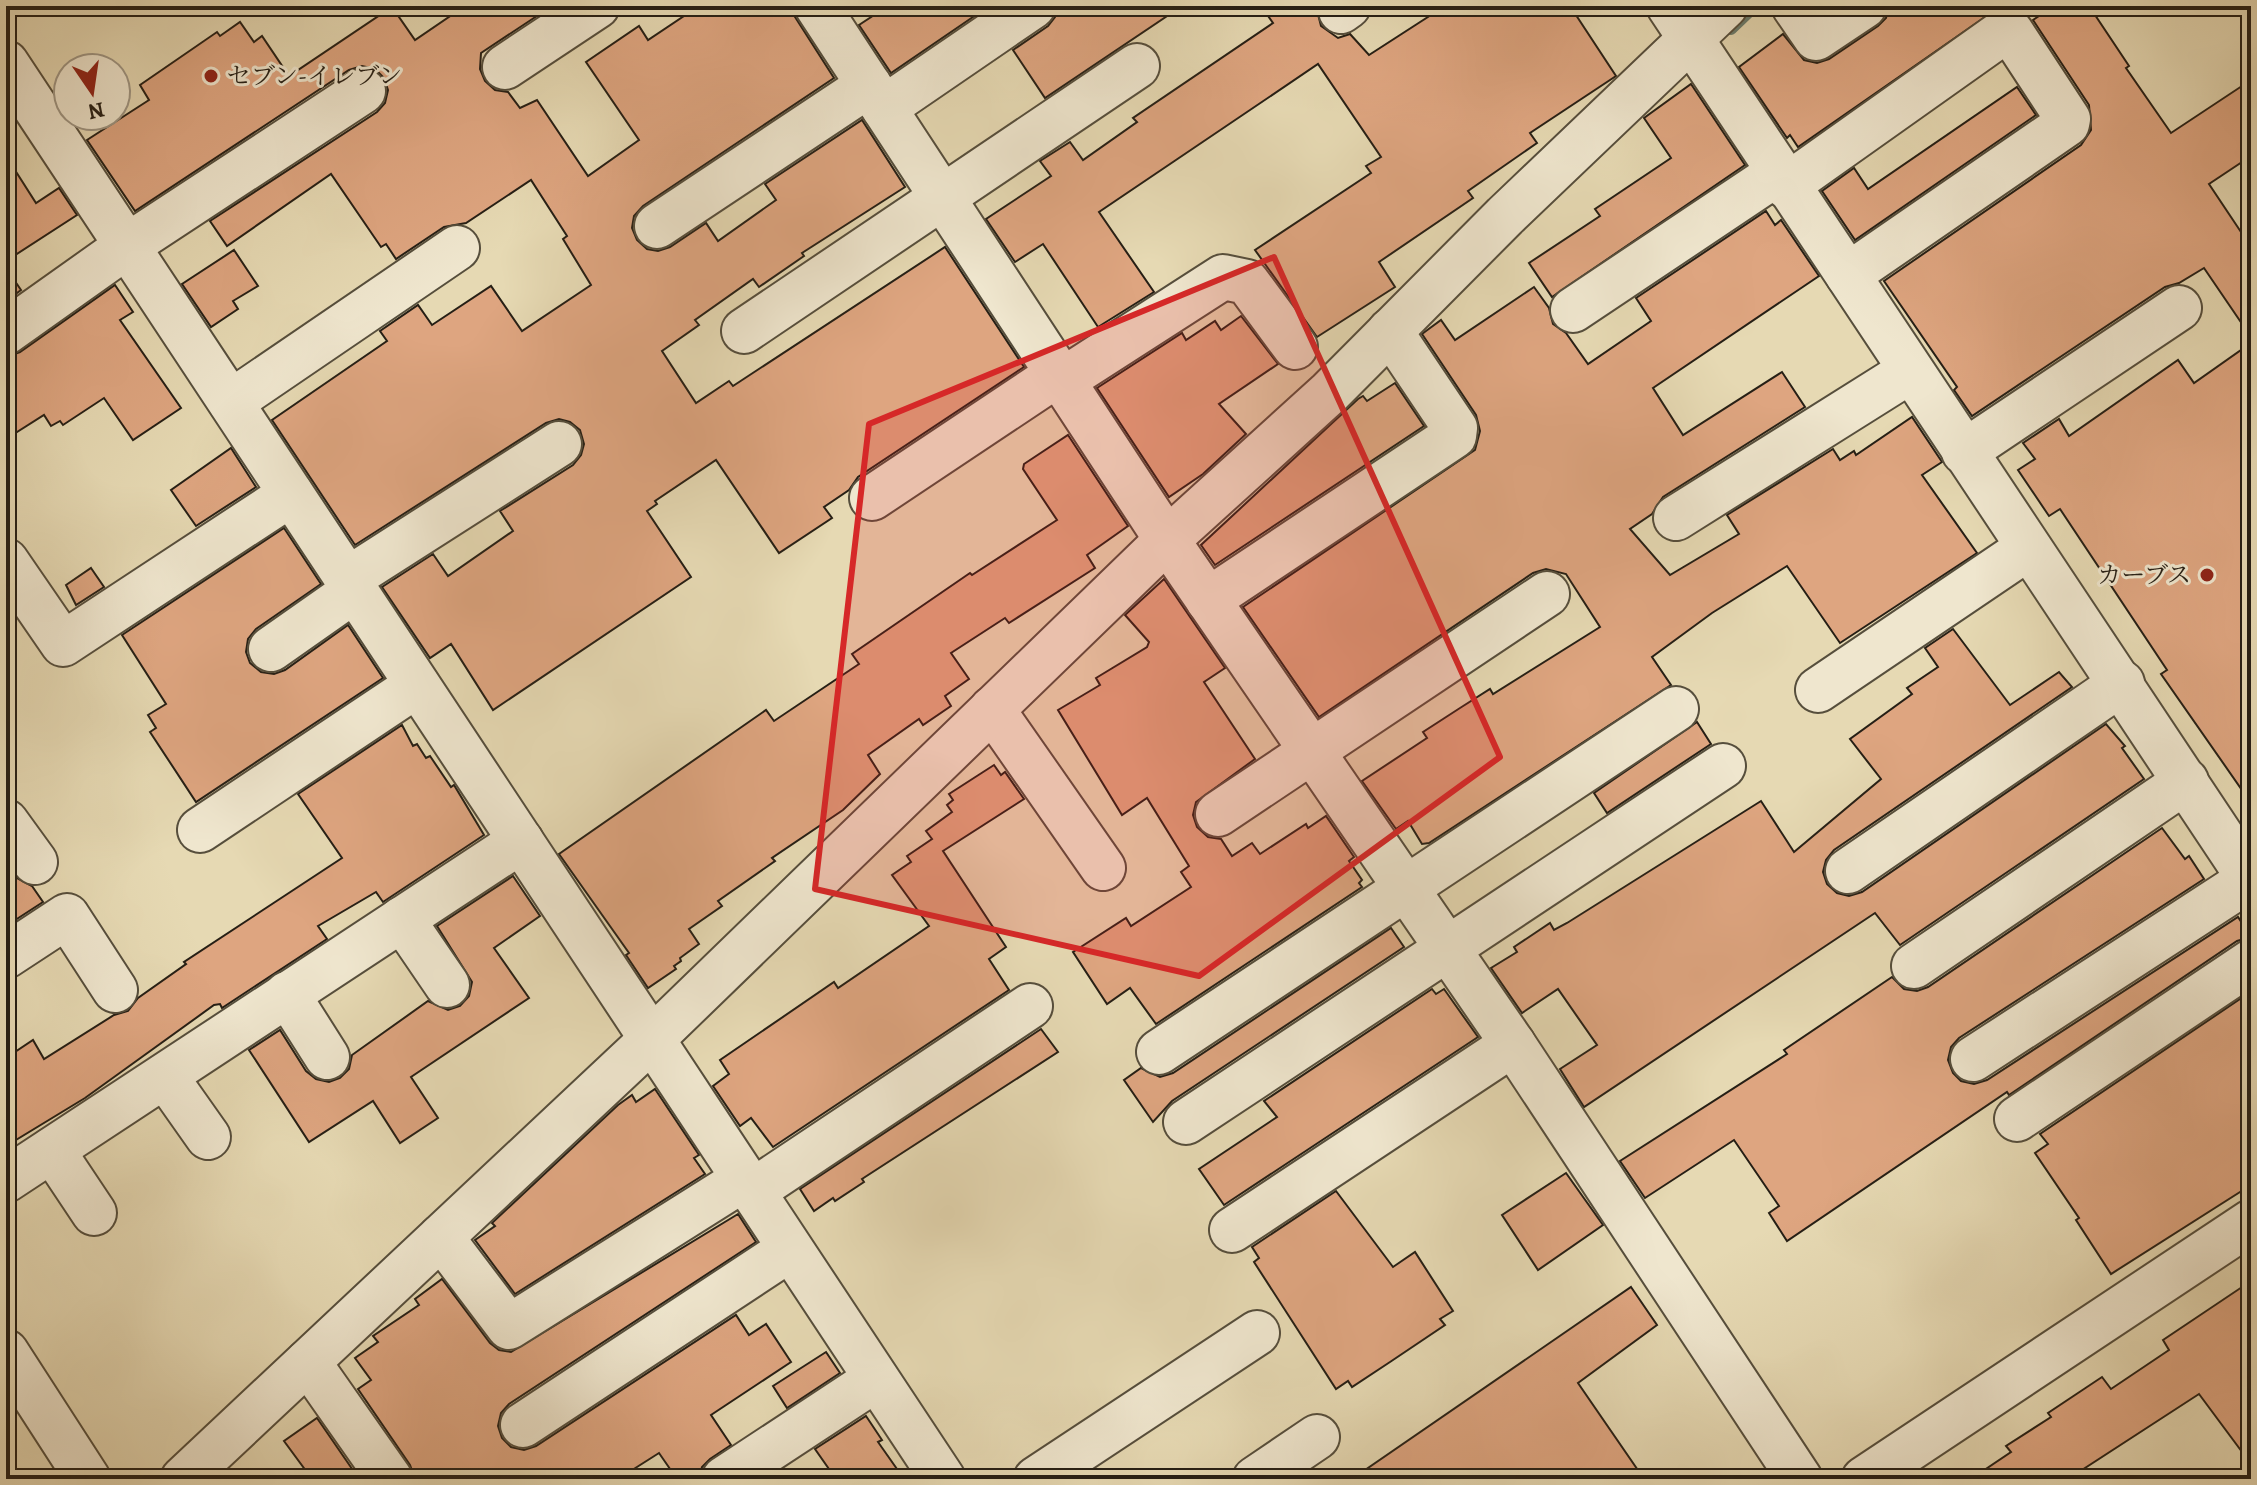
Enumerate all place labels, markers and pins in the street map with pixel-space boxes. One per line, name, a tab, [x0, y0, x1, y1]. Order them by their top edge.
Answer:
place label: セブン-イレブン	[227, 60, 402, 92]
marker: セブン-イレブン	[202, 67, 220, 85]
place label: カーブス	[2097, 559, 2191, 591]
marker: カーブス	[2198, 566, 2216, 584]

